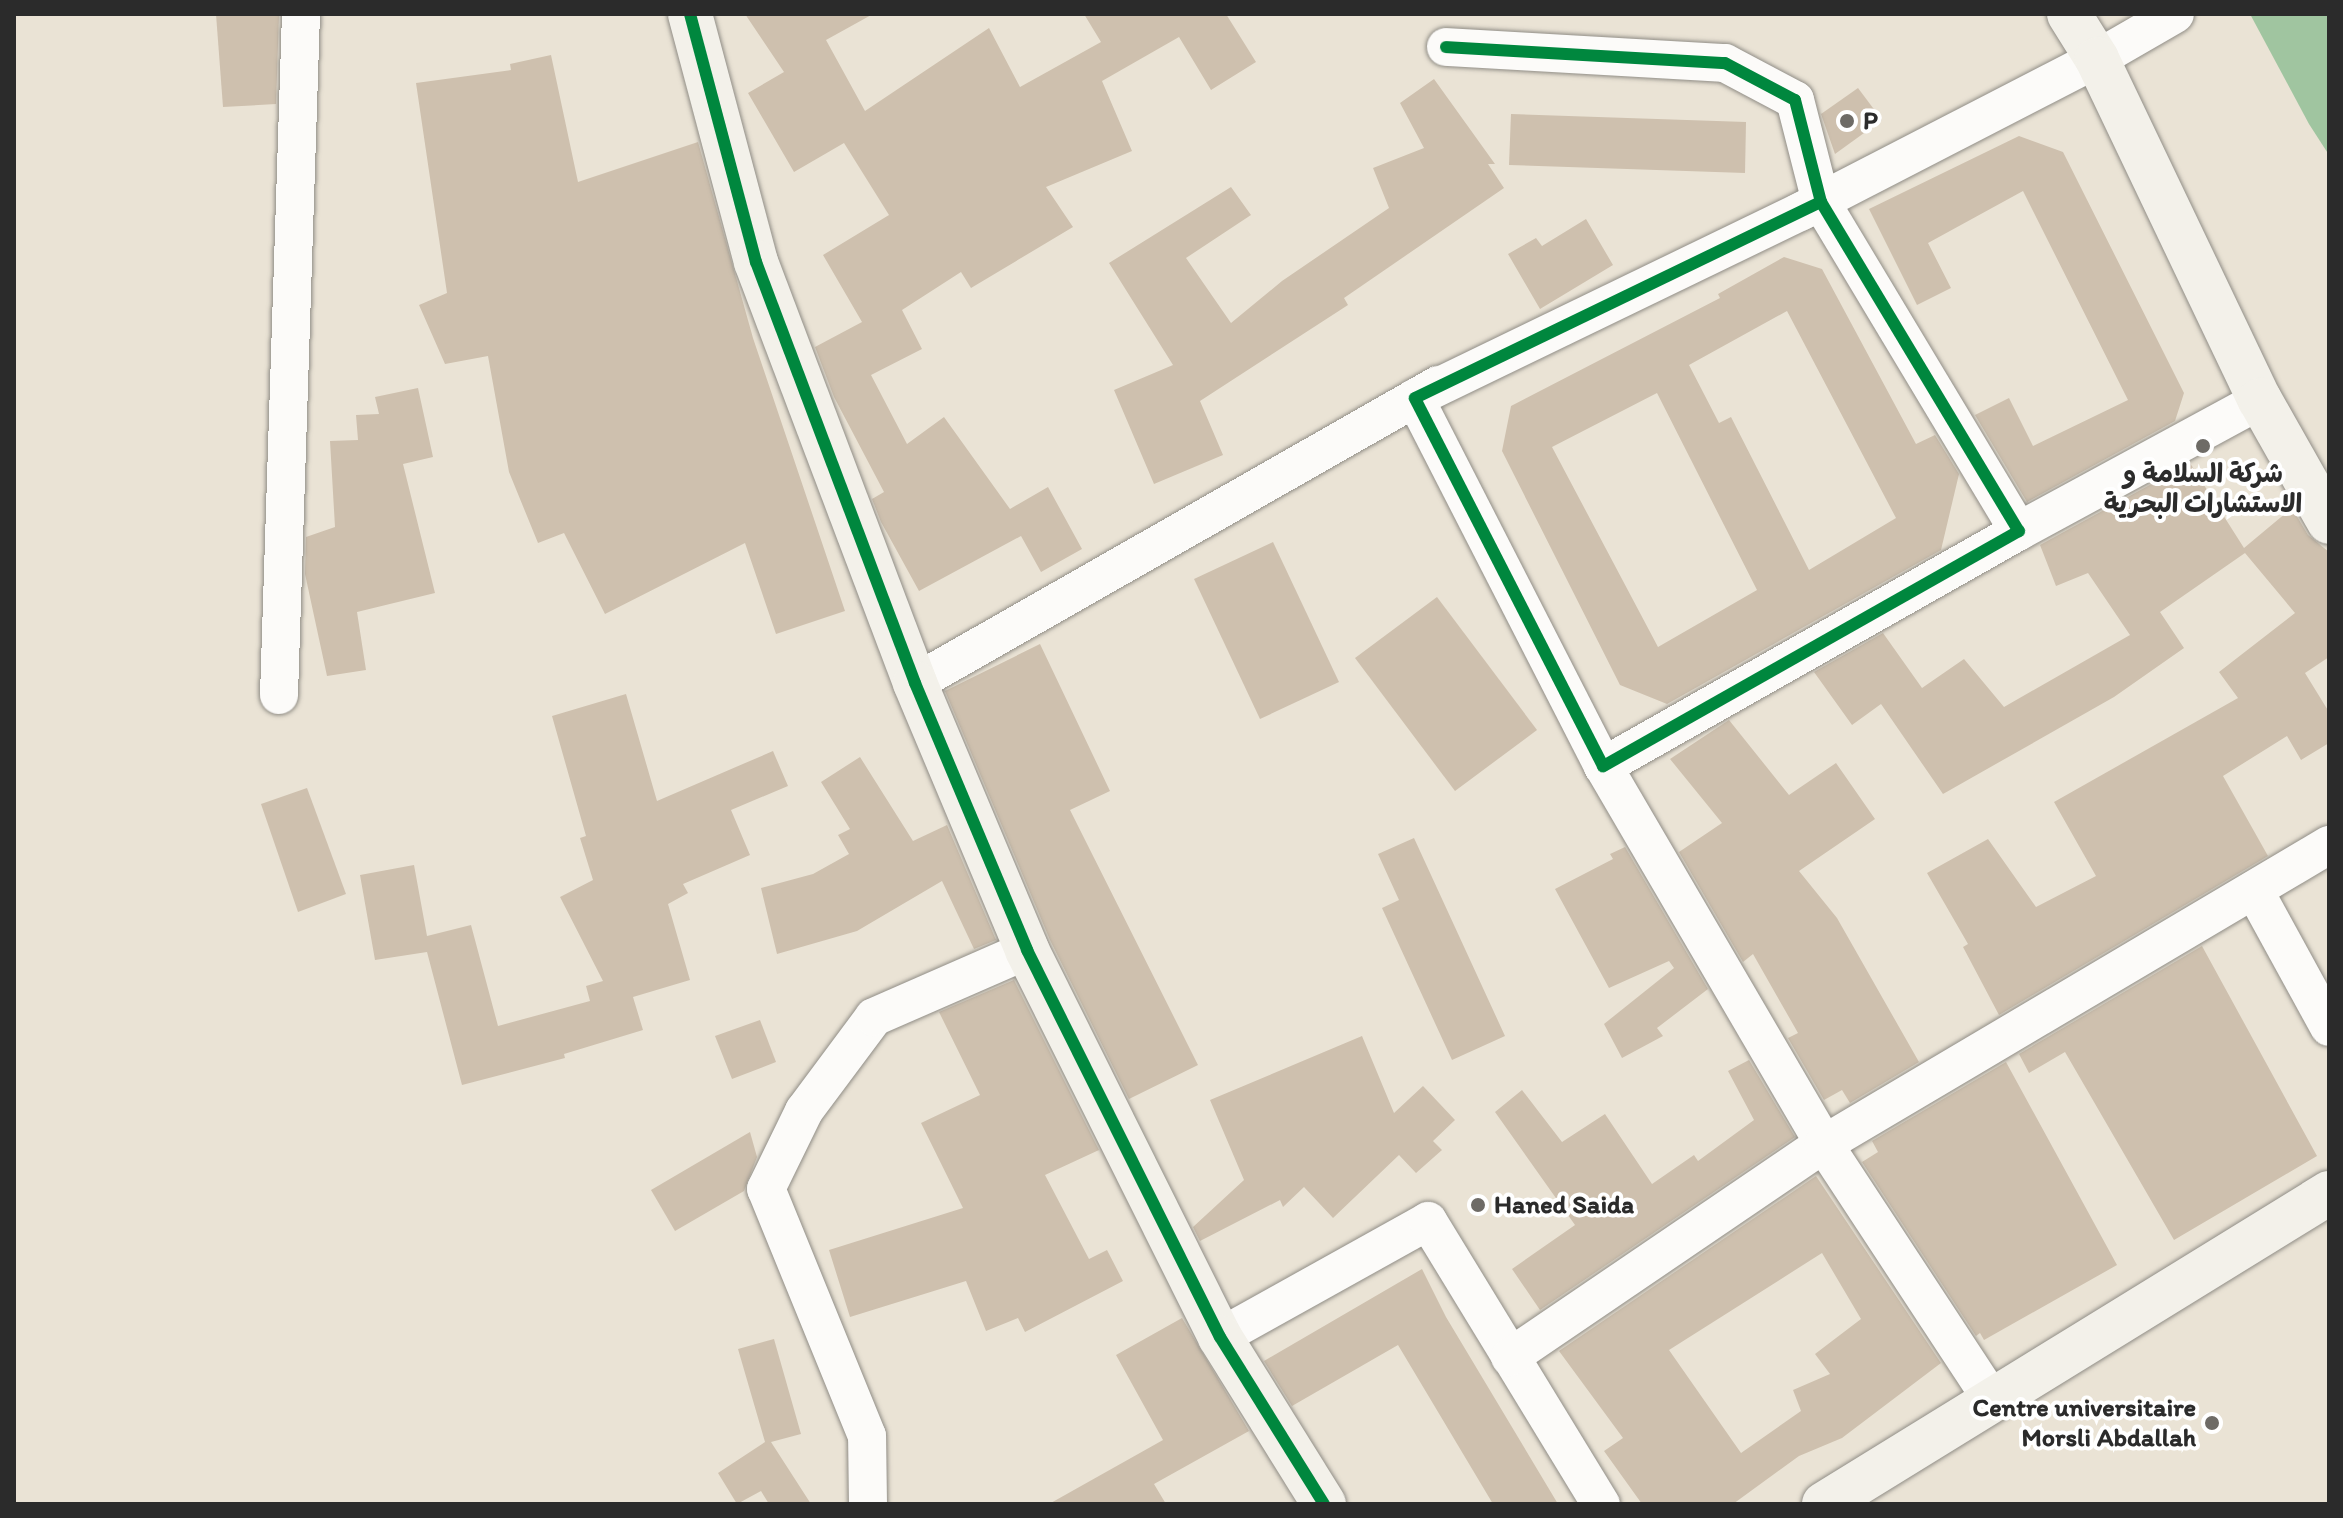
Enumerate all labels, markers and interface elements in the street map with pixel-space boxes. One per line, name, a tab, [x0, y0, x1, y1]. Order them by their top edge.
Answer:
place label: P	[1863, 105, 1878, 137]
marker: P	[1838, 112, 1856, 130]
marker: شركة السلامة و الاستشارات البحرية	[2194, 437, 2212, 455]
place label: شركة السلامة و الاستشارات البحرية	[2104, 458, 2302, 520]
place label: Haned Saida	[1494, 1189, 1635, 1221]
marker: Haned Saida	[1469, 1196, 1487, 1214]
place label: Centre universitaire Morsli Abdallah	[1973, 1392, 2196, 1454]
marker: Centre universitaire Morsli Abdallah	[2203, 1414, 2221, 1432]

